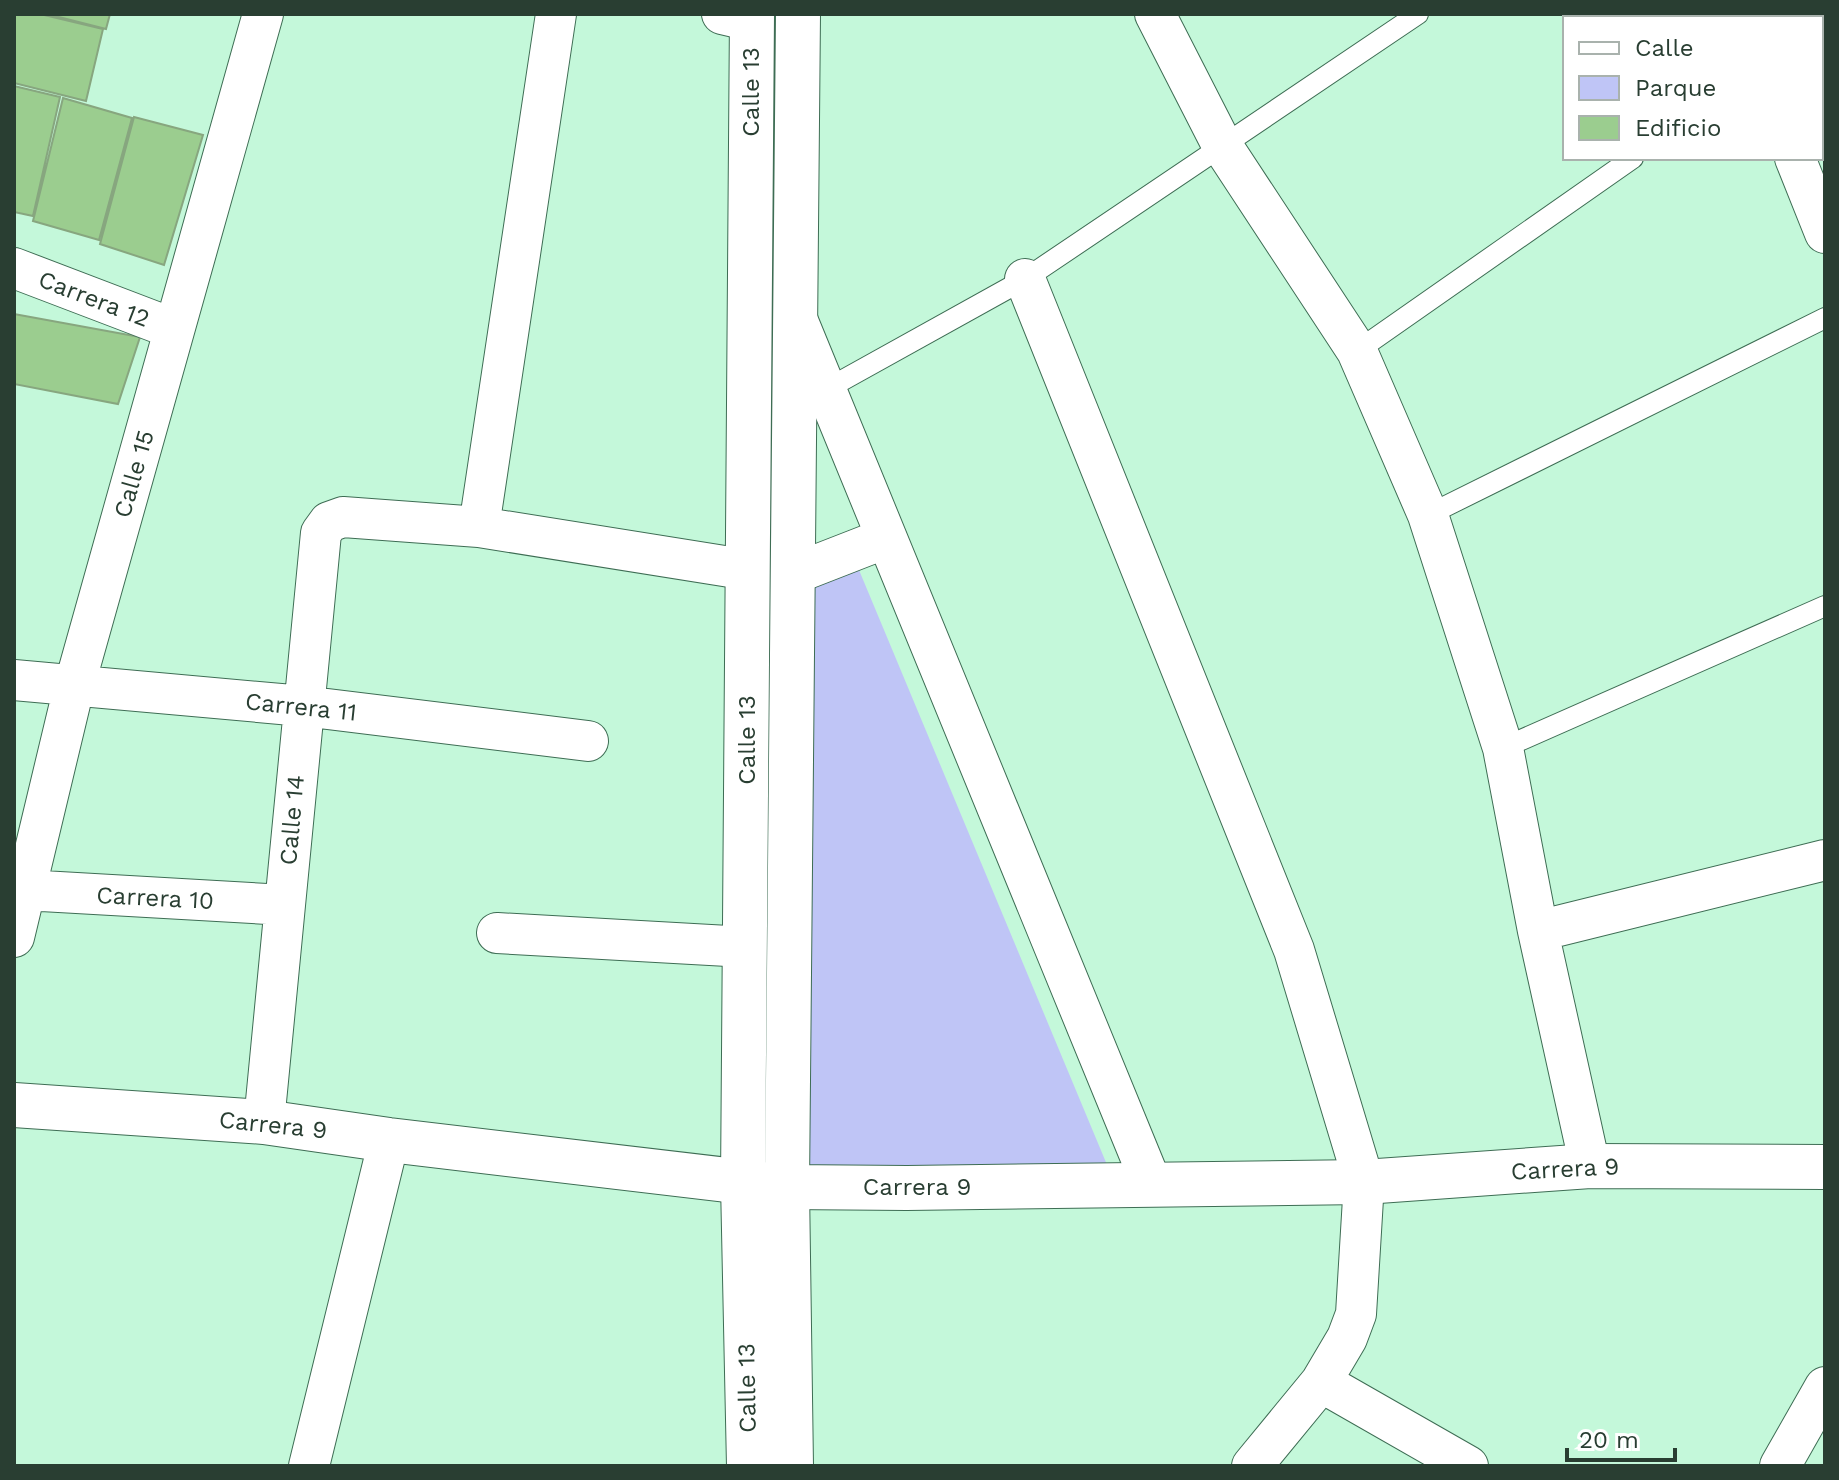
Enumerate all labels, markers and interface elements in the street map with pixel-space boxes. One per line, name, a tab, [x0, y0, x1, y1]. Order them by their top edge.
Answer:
legend	[1563, 16, 1823, 160]
text: Calle	[1635, 34, 1694, 62]
street label: Calle 13	[737, 47, 765, 137]
text: Parque	[1635, 74, 1716, 102]
text: Edificio	[1635, 114, 1721, 142]
street label: Carrera 12	[35, 265, 153, 333]
street label: Calle 15	[108, 427, 160, 521]
street label: Carrera 11	[244, 687, 358, 727]
street label: Calle 13	[733, 695, 761, 785]
street label: Calle 14	[274, 774, 310, 866]
street label: Carrera 10	[96, 881, 214, 915]
street label: Carrera 9	[218, 1105, 328, 1145]
street label: Carrera 9	[1510, 1152, 1620, 1186]
street label: Carrera 9	[863, 1173, 971, 1201]
street label: Calle 13	[732, 1343, 762, 1433]
scale bar	[1567, 1412, 1675, 1462]
text: 20 m	[1579, 1426, 1639, 1454]

